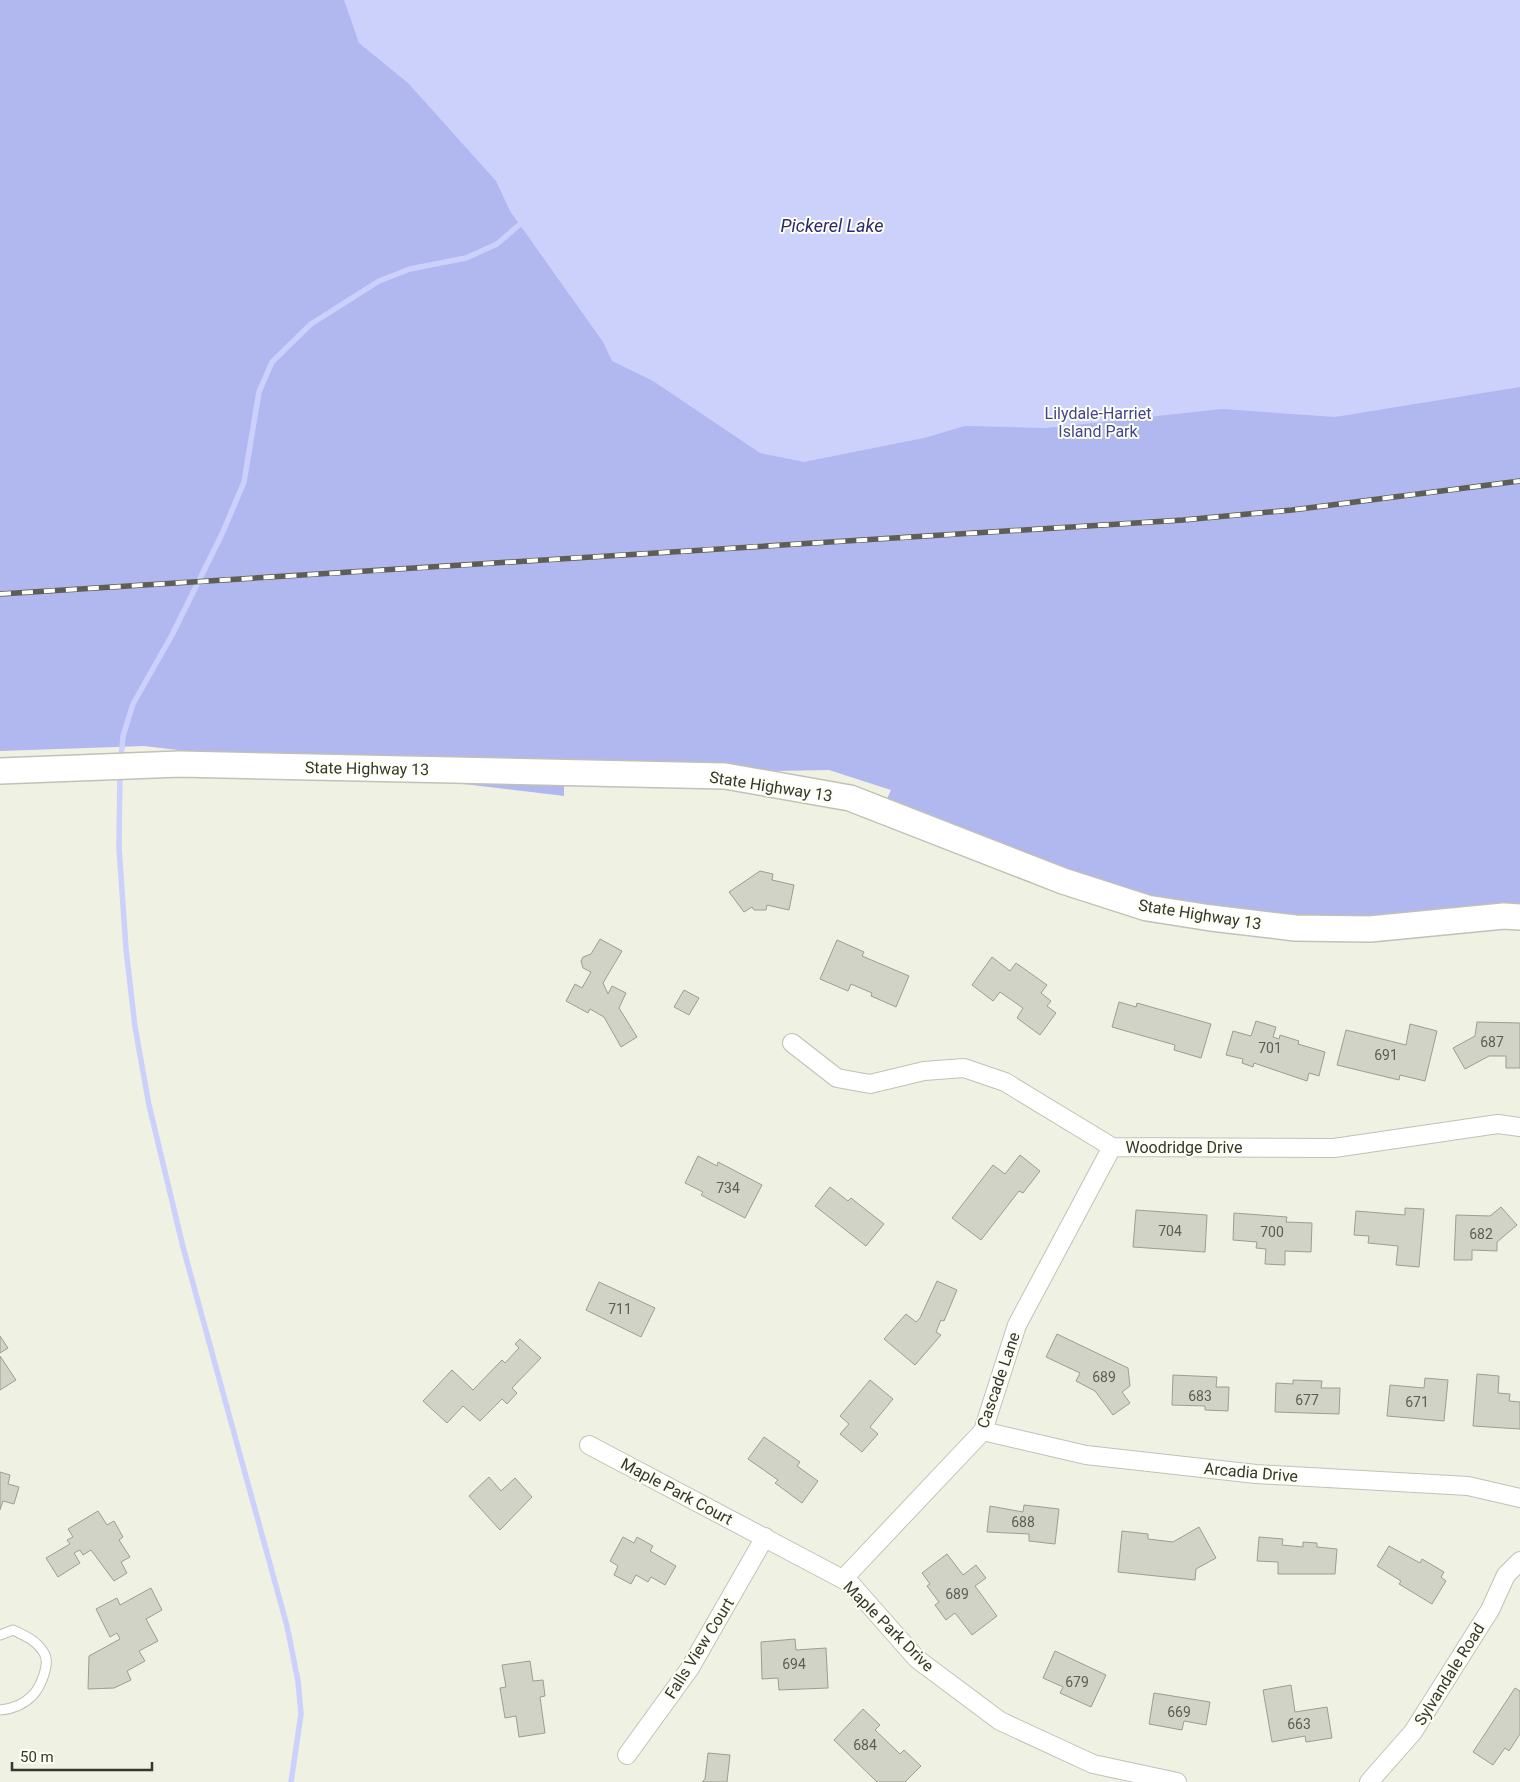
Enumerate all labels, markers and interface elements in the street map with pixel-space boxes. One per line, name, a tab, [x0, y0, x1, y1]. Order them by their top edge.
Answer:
water label: Pickerel Lake	[781, 215, 883, 236]
park label: Lilydale-Harriet Island Park	[1045, 404, 1151, 441]
street label: State Highway 13	[305, 758, 429, 779]
street label: State Highway 13	[708, 767, 834, 806]
street label: State Highway 13	[1137, 895, 1263, 934]
house number: 687	[1480, 1034, 1504, 1050]
house number: 701	[1258, 1040, 1282, 1056]
house number: 691	[1374, 1047, 1398, 1063]
street label: Woodridge Drive	[1126, 1138, 1242, 1157]
house number: 734	[716, 1180, 740, 1196]
house number: 704	[1158, 1223, 1182, 1239]
house number: 700	[1260, 1224, 1284, 1240]
house number: 682	[1469, 1226, 1493, 1242]
house number: 711	[608, 1301, 632, 1317]
street label: Cascade Lane	[973, 1330, 1024, 1431]
house number: 689	[1092, 1369, 1116, 1385]
house number: 683	[1188, 1388, 1212, 1404]
house number: 677	[1295, 1392, 1319, 1408]
house number: 671	[1405, 1394, 1429, 1410]
street label: Maple Park Court	[618, 1454, 736, 1529]
street label: Arcadia Drive	[1203, 1459, 1299, 1486]
house number: 688	[1011, 1514, 1035, 1530]
street label: Maple Park Drive	[839, 1577, 938, 1676]
house number: 689	[945, 1586, 969, 1602]
street label: Falls View Court	[661, 1594, 738, 1702]
street label: Sylvandale Road	[1410, 1620, 1488, 1729]
house number: 694	[782, 1656, 806, 1672]
house number: 679	[1065, 1674, 1089, 1690]
house number: 669	[1167, 1704, 1191, 1720]
house number: 663	[1287, 1716, 1311, 1732]
house number: 684	[853, 1737, 877, 1753]
scale bar	[12, 1740, 152, 1772]
text: 50 m	[20, 1748, 54, 1766]

